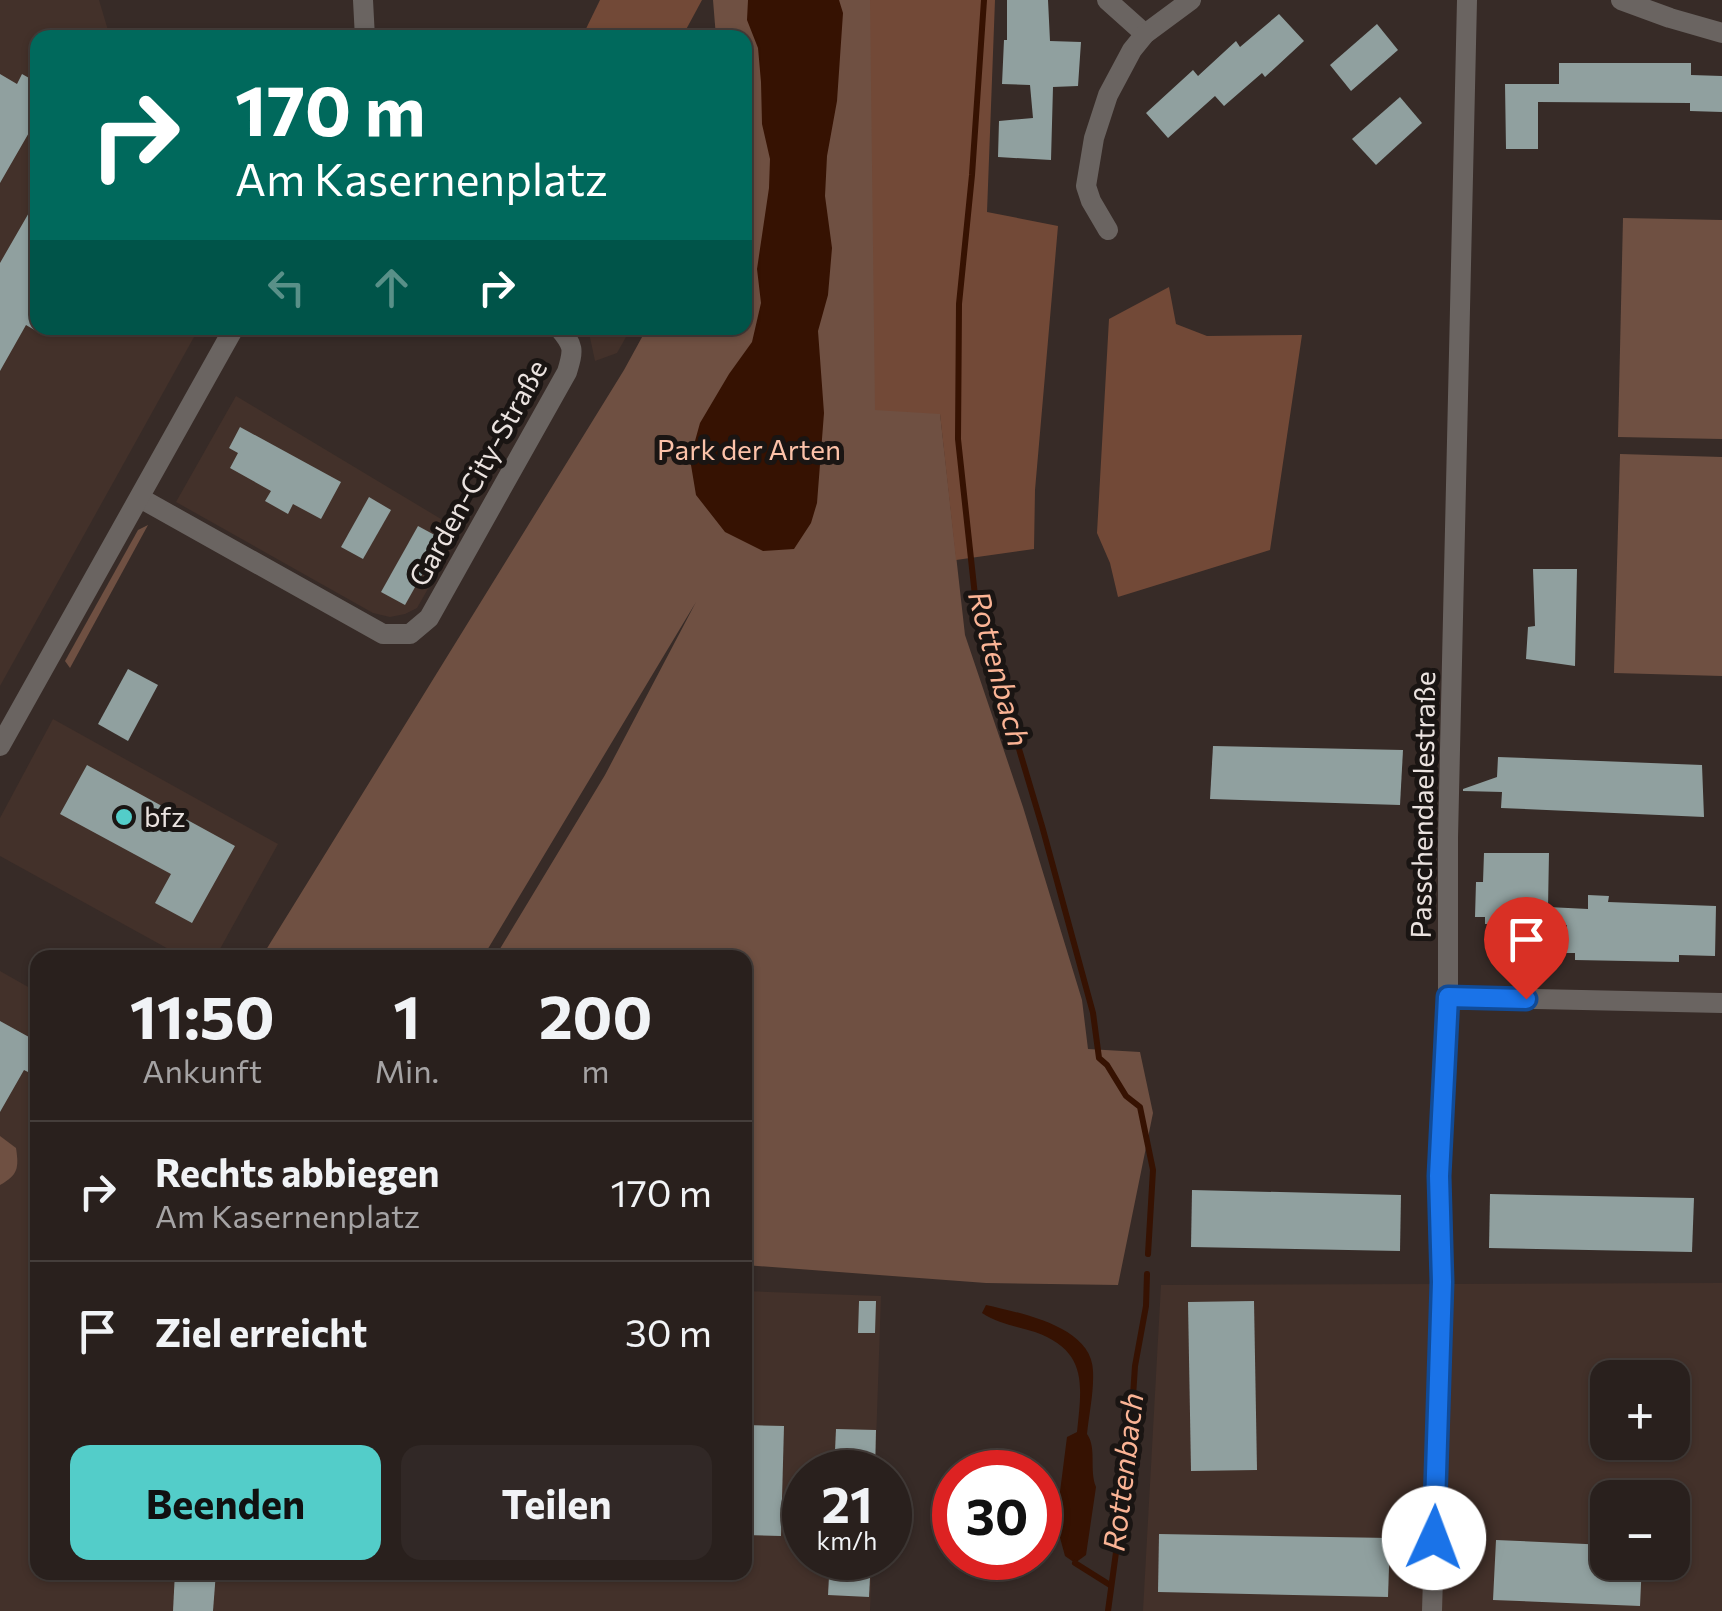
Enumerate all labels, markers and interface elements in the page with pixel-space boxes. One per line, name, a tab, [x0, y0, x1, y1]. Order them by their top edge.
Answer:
text: 170 m	[235, 65, 426, 150]
icon: right	[70, 70, 200, 200]
text: Am Kasernenplatz	[235, 150, 608, 205]
icon: left	[259, 260, 314, 315]
icon: ahead	[364, 260, 419, 315]
icon: right	[469, 260, 524, 315]
street label: Garden-City-Straße	[401, 353, 554, 592]
park label: Park der Arten	[657, 432, 841, 466]
water label: Rottenbach	[962, 587, 1039, 750]
street label: Passchendaelestraße	[1403, 671, 1441, 939]
place label: bfz	[144, 799, 185, 833]
marker: bfz	[113, 806, 135, 828]
pin	[1484, 897, 1569, 1000]
icon: arrive	[1499, 912, 1554, 967]
text: 11:50	[130, 978, 275, 1051]
text: 1	[393, 978, 420, 1051]
text: 200	[539, 978, 652, 1051]
text: Ankunft	[142, 1050, 262, 1090]
text: Min.	[374, 1050, 439, 1090]
text: m	[582, 1050, 610, 1090]
text: Rechts abbiegen	[155, 1148, 439, 1195]
icon: right	[70, 1164, 125, 1219]
text: 170 m	[611, 1168, 712, 1215]
text: Am Kasernenplatz	[155, 1195, 420, 1235]
icon: arrive	[70, 1304, 125, 1359]
text: Ziel erreicht	[155, 1308, 367, 1355]
text: 30 m	[625, 1308, 712, 1355]
map controls	[1590, 1360, 1690, 1580]
button: +	[1590, 1360, 1690, 1460]
water label: Rottenbach	[1093, 1390, 1150, 1553]
button: Beenden	[70, 1445, 381, 1560]
button: Teilen	[401, 1445, 712, 1560]
speed limit sign: 30	[932, 1450, 1062, 1580]
text: 21	[821, 1472, 873, 1533]
button: −	[1590, 1480, 1690, 1580]
position arrow	[1382, 1486, 1486, 1590]
text: km/h	[817, 1525, 877, 1555]

